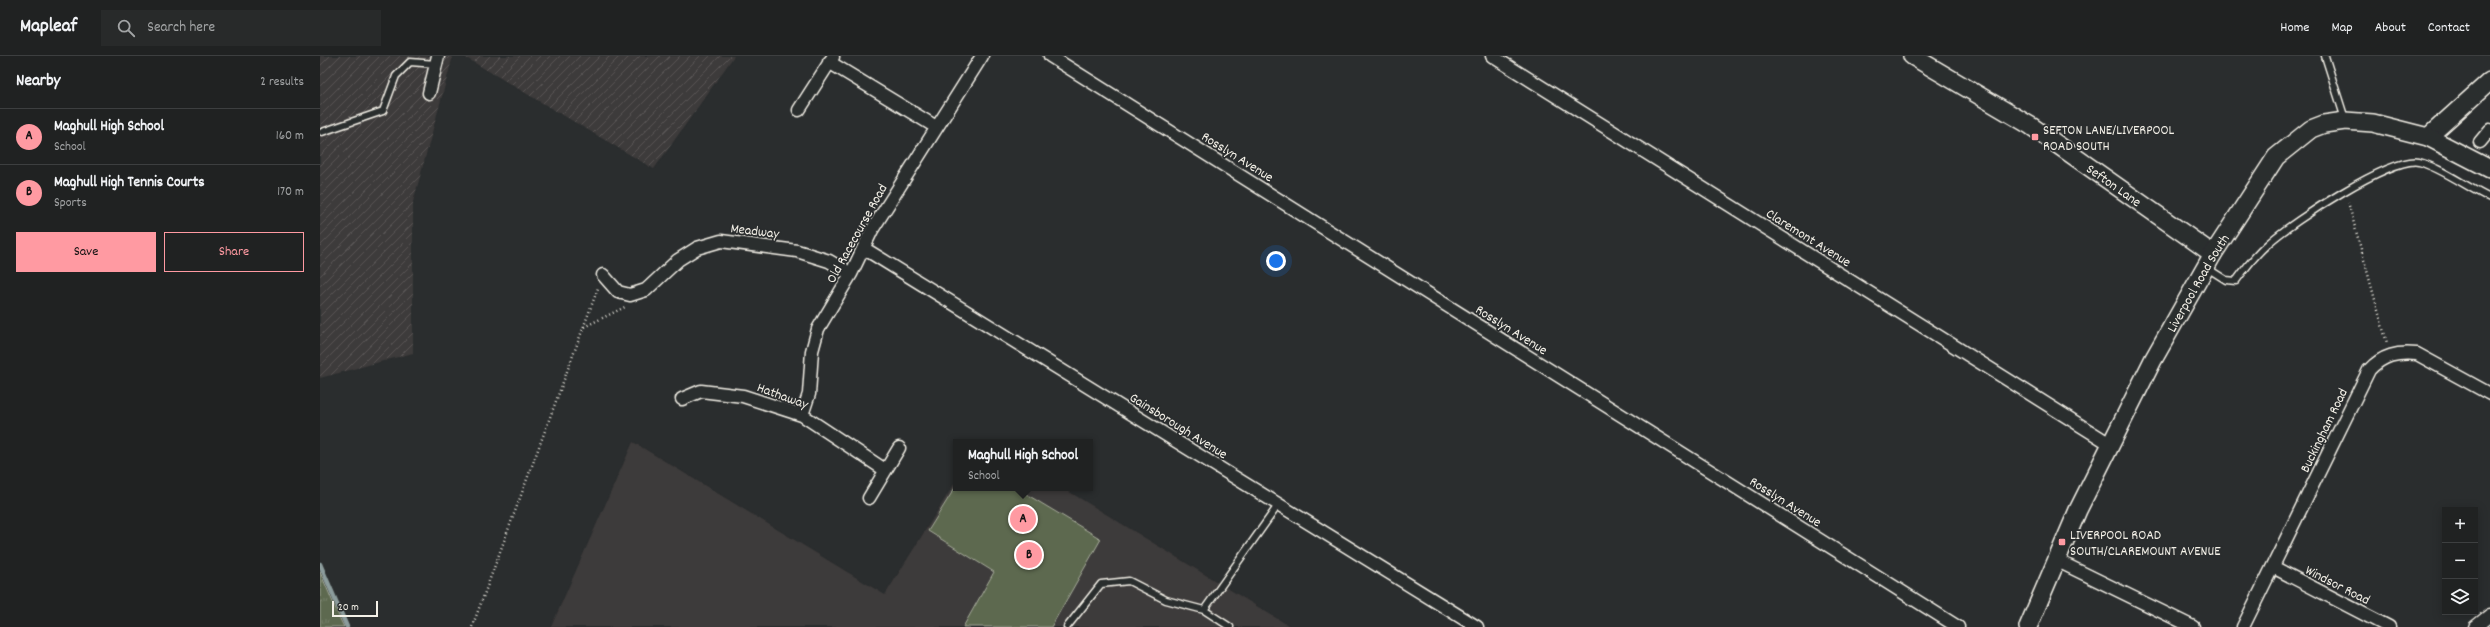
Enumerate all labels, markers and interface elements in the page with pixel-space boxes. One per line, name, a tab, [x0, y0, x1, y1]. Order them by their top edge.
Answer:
search box	[101, 10, 381, 46]
text: Mapleaf	[20, 14, 77, 41]
icon: search	[115, 17, 137, 39]
text: Search here	[147, 17, 215, 39]
text: Home	[2280, 18, 2309, 38]
text: Map	[2331, 18, 2353, 38]
text: About	[2375, 18, 2406, 38]
text: Contact	[2428, 18, 2470, 38]
text: Nearby	[16, 70, 60, 94]
text: 2 results	[260, 73, 304, 92]
text: Maghull High School	[54, 116, 164, 138]
place label: SEFTON LANE/LIVERPOOL ROAD SOUTH	[2043, 121, 2175, 157]
text: A	[25, 127, 33, 146]
text: 160 m	[276, 127, 304, 146]
street label: Rosslyn Avenue	[1197, 128, 1277, 188]
marker: SEFTON LANE/LIVERPOOL ROAD SOUTH	[2030, 132, 2040, 142]
text: School	[54, 138, 86, 157]
street label: Sefton Lane	[2082, 160, 2145, 213]
text: Maghull High Tennis Courts	[54, 172, 205, 194]
street label: Old Racecourse Road	[822, 181, 893, 287]
text: B	[26, 183, 32, 202]
text: 170 m	[277, 183, 304, 202]
text: Sports	[54, 194, 87, 213]
street label: Claremont Avenue	[1761, 204, 1854, 273]
street label: Meadway	[729, 219, 780, 245]
street label: Liverpool Road South	[2163, 231, 2235, 336]
button: Save	[16, 232, 156, 272]
button: Share	[164, 232, 304, 272]
your location	[1266, 251, 1286, 271]
street label: Rosslyn Avenue	[1471, 301, 1551, 361]
street label: Hathaway	[754, 378, 811, 415]
street label: Buckingham Road	[2296, 386, 2354, 476]
street label: Gainsborough Avenue	[1125, 388, 1231, 465]
popup	[953, 439, 1093, 491]
text: Maghull High School	[968, 445, 1078, 467]
text: School	[968, 467, 1000, 486]
street label: Rosslyn Avenue	[1745, 473, 1825, 533]
pin: A	[1010, 504, 1036, 534]
map controls	[2442, 507, 2478, 615]
button: +	[2442, 507, 2478, 543]
place label: LIVERPOOL ROAD SOUTH/CLAREMOUNT AVENUE	[2070, 526, 2221, 562]
marker: LIVERPOOL ROAD SOUTH/CLAREMOUNT AVENUE	[2057, 537, 2067, 547]
pin: B	[1016, 540, 1042, 570]
button: −	[2442, 543, 2478, 579]
street label: Windsor Road	[2301, 561, 2373, 611]
button: layers	[2442, 579, 2478, 615]
scale bar	[332, 599, 378, 618]
text: 20 m	[338, 600, 359, 616]

